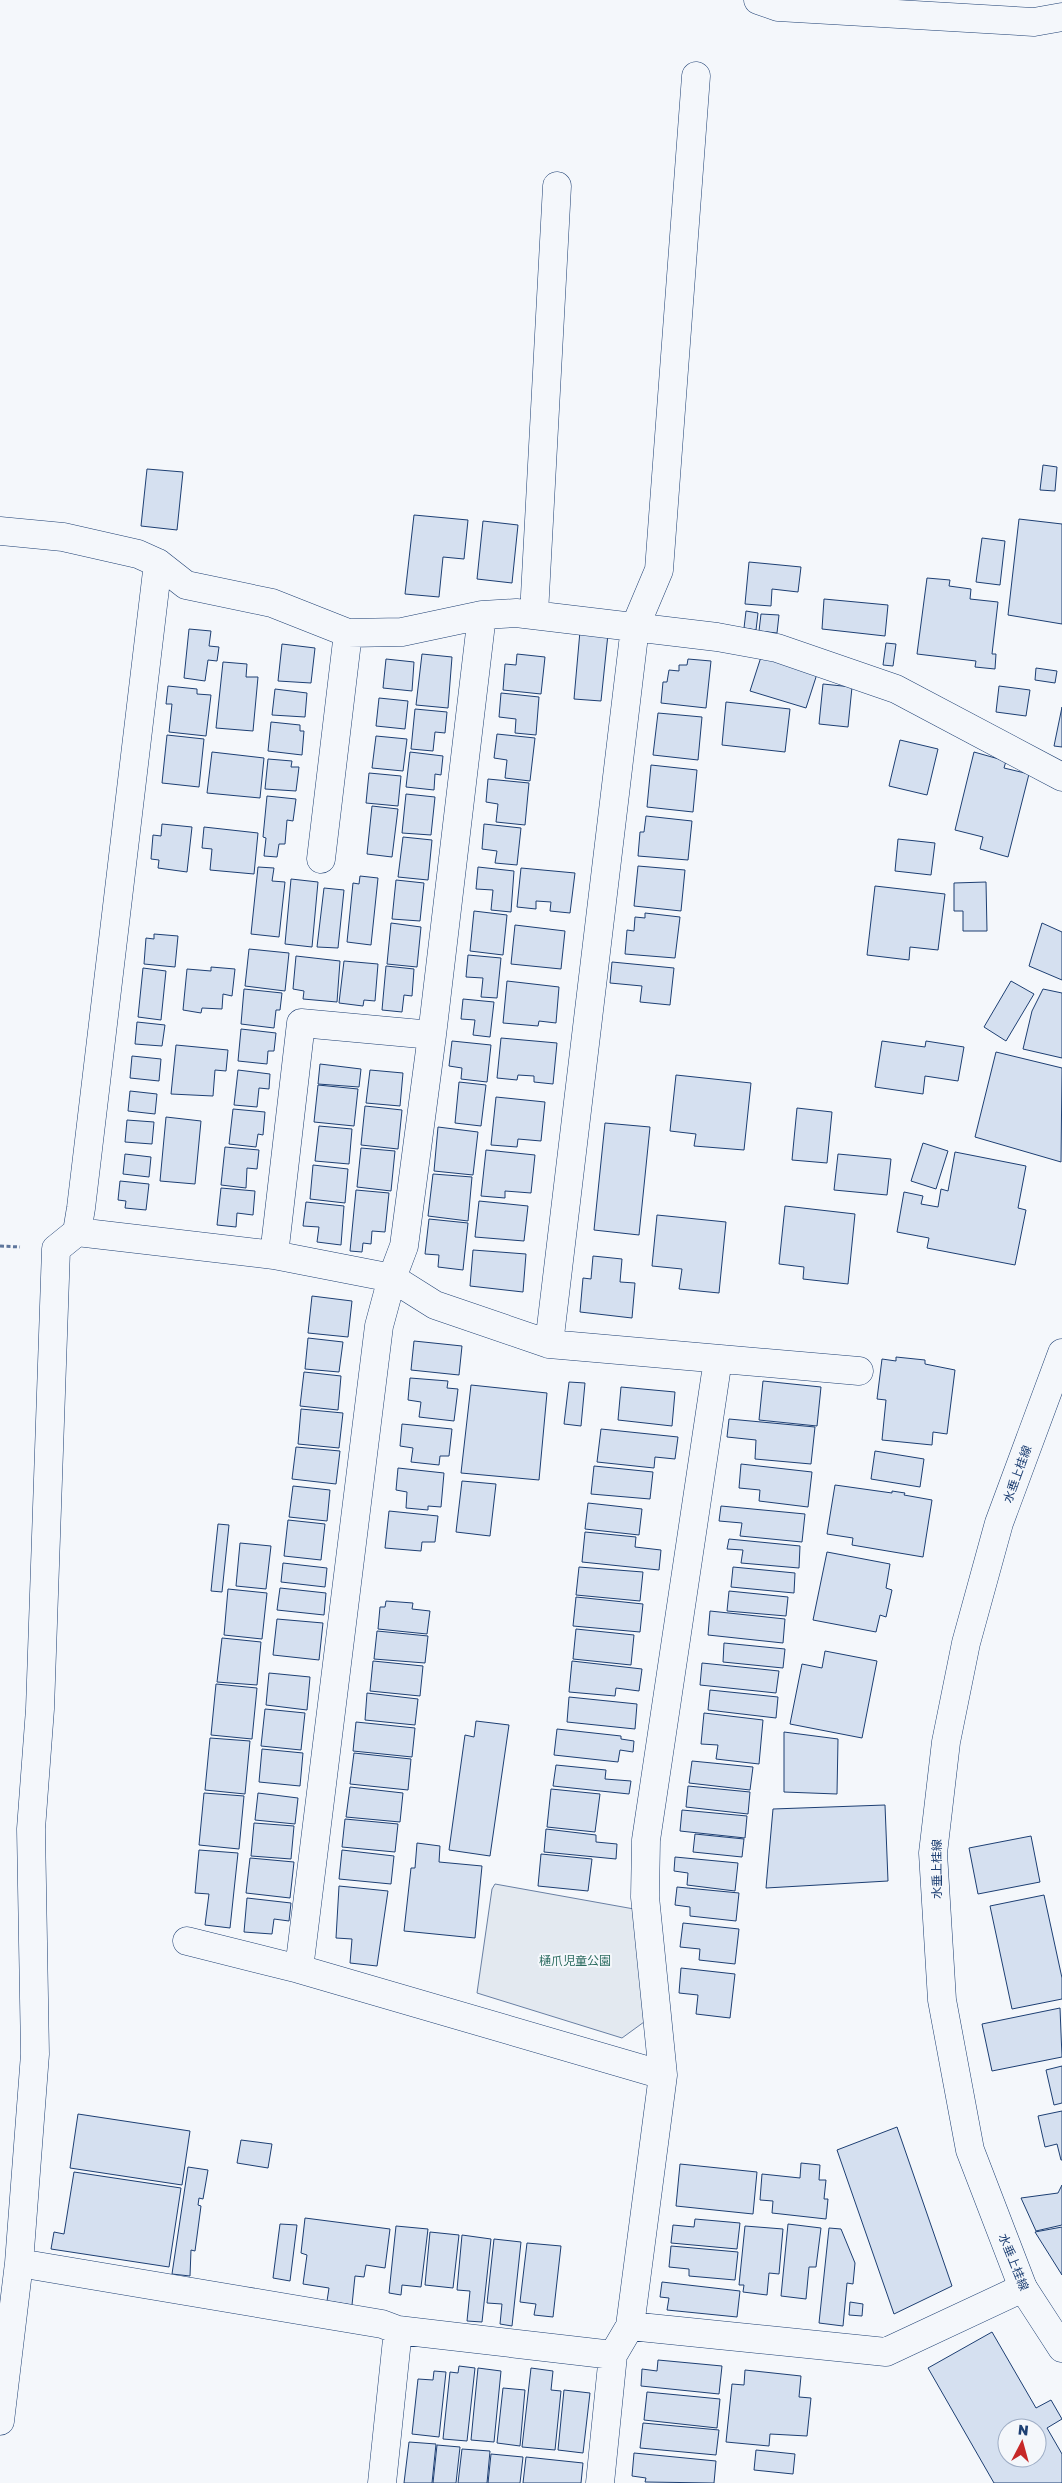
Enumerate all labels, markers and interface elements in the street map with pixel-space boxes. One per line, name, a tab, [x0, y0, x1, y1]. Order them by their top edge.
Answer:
street label: 水垂上桂線	[1000, 1443, 1034, 1505]
street label: 水垂上桂線	[929, 1839, 944, 1899]
park label: 樋爪児童公園	[539, 1953, 611, 1968]
street label: 水垂上桂線	[996, 2231, 1032, 2293]
north arrow	[997, 2418, 1047, 2468]
text: N	[1017, 2421, 1030, 2439]

